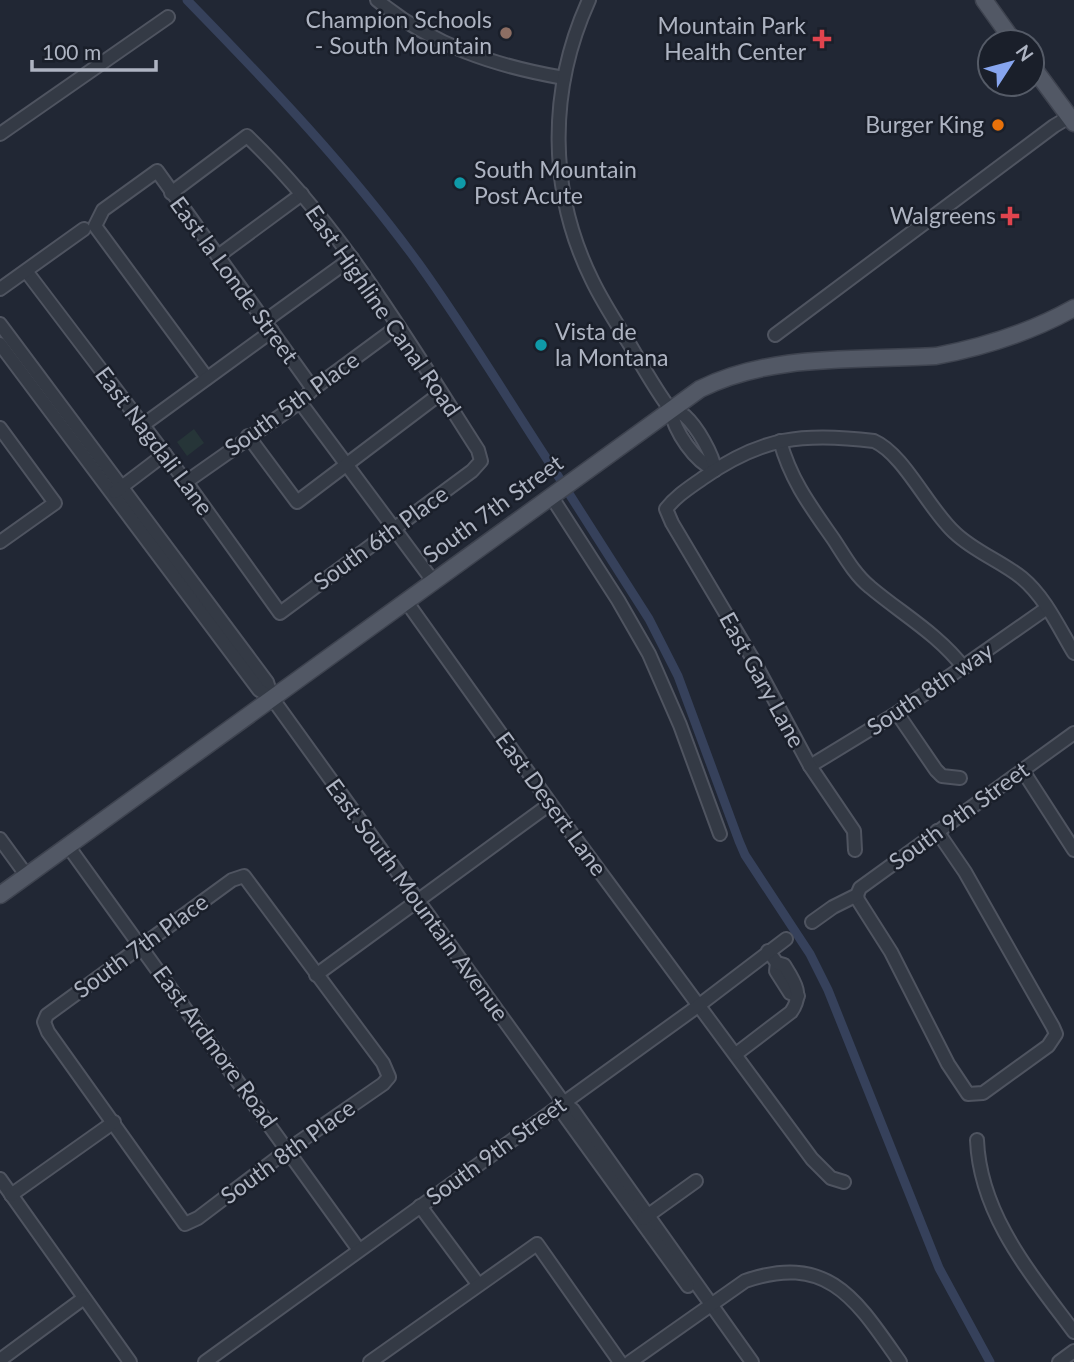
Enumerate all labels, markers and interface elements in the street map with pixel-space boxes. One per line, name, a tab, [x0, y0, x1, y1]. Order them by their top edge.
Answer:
place label: Champion Schools - South Mountain	[306, 5, 492, 59]
place label: Mountain Park Health Center	[658, 11, 807, 65]
marker: Champion Schools - South Mountain	[498, 25, 514, 41]
scale bar	[32, 28, 156, 72]
north arrow	[976, 28, 1046, 98]
marker: Mountain Park Health Center	[812, 29, 832, 49]
text: 100 m	[42, 39, 101, 64]
text: N	[1012, 40, 1039, 65]
place label: Burger King	[865, 110, 984, 138]
marker: Burger King	[990, 117, 1006, 133]
place label: South Mountain Post Acute	[474, 155, 637, 209]
marker: South Mountain Post Acute	[452, 175, 468, 191]
street label: East la Londe Street	[165, 190, 305, 369]
street label: East Highline Canal Road	[300, 199, 467, 421]
place label: Walgreens	[890, 201, 996, 229]
marker: Walgreens	[1002, 208, 1018, 224]
place label: Vista de la Montana	[555, 317, 668, 371]
marker: Vista de la Montana	[533, 337, 549, 353]
street label: South 5th Place	[219, 345, 364, 461]
street label: East Nagdali Lane	[90, 361, 220, 520]
street label: South 7th Street	[417, 448, 568, 568]
street label: South 6th Place	[308, 479, 453, 595]
street label: East Gary Lane	[714, 607, 812, 752]
street label: South 8th way	[861, 636, 998, 741]
street label: East Desert Lane	[490, 726, 613, 881]
street label: South 9th Street	[883, 755, 1034, 875]
street label: East South Mountain Avenue	[320, 773, 515, 1026]
street label: South 7th Place	[68, 887, 213, 1003]
street label: East Ardmore Road	[148, 960, 284, 1133]
street label: South 9th Street	[420, 1090, 571, 1210]
street label: South 8th Place	[215, 1093, 360, 1209]

